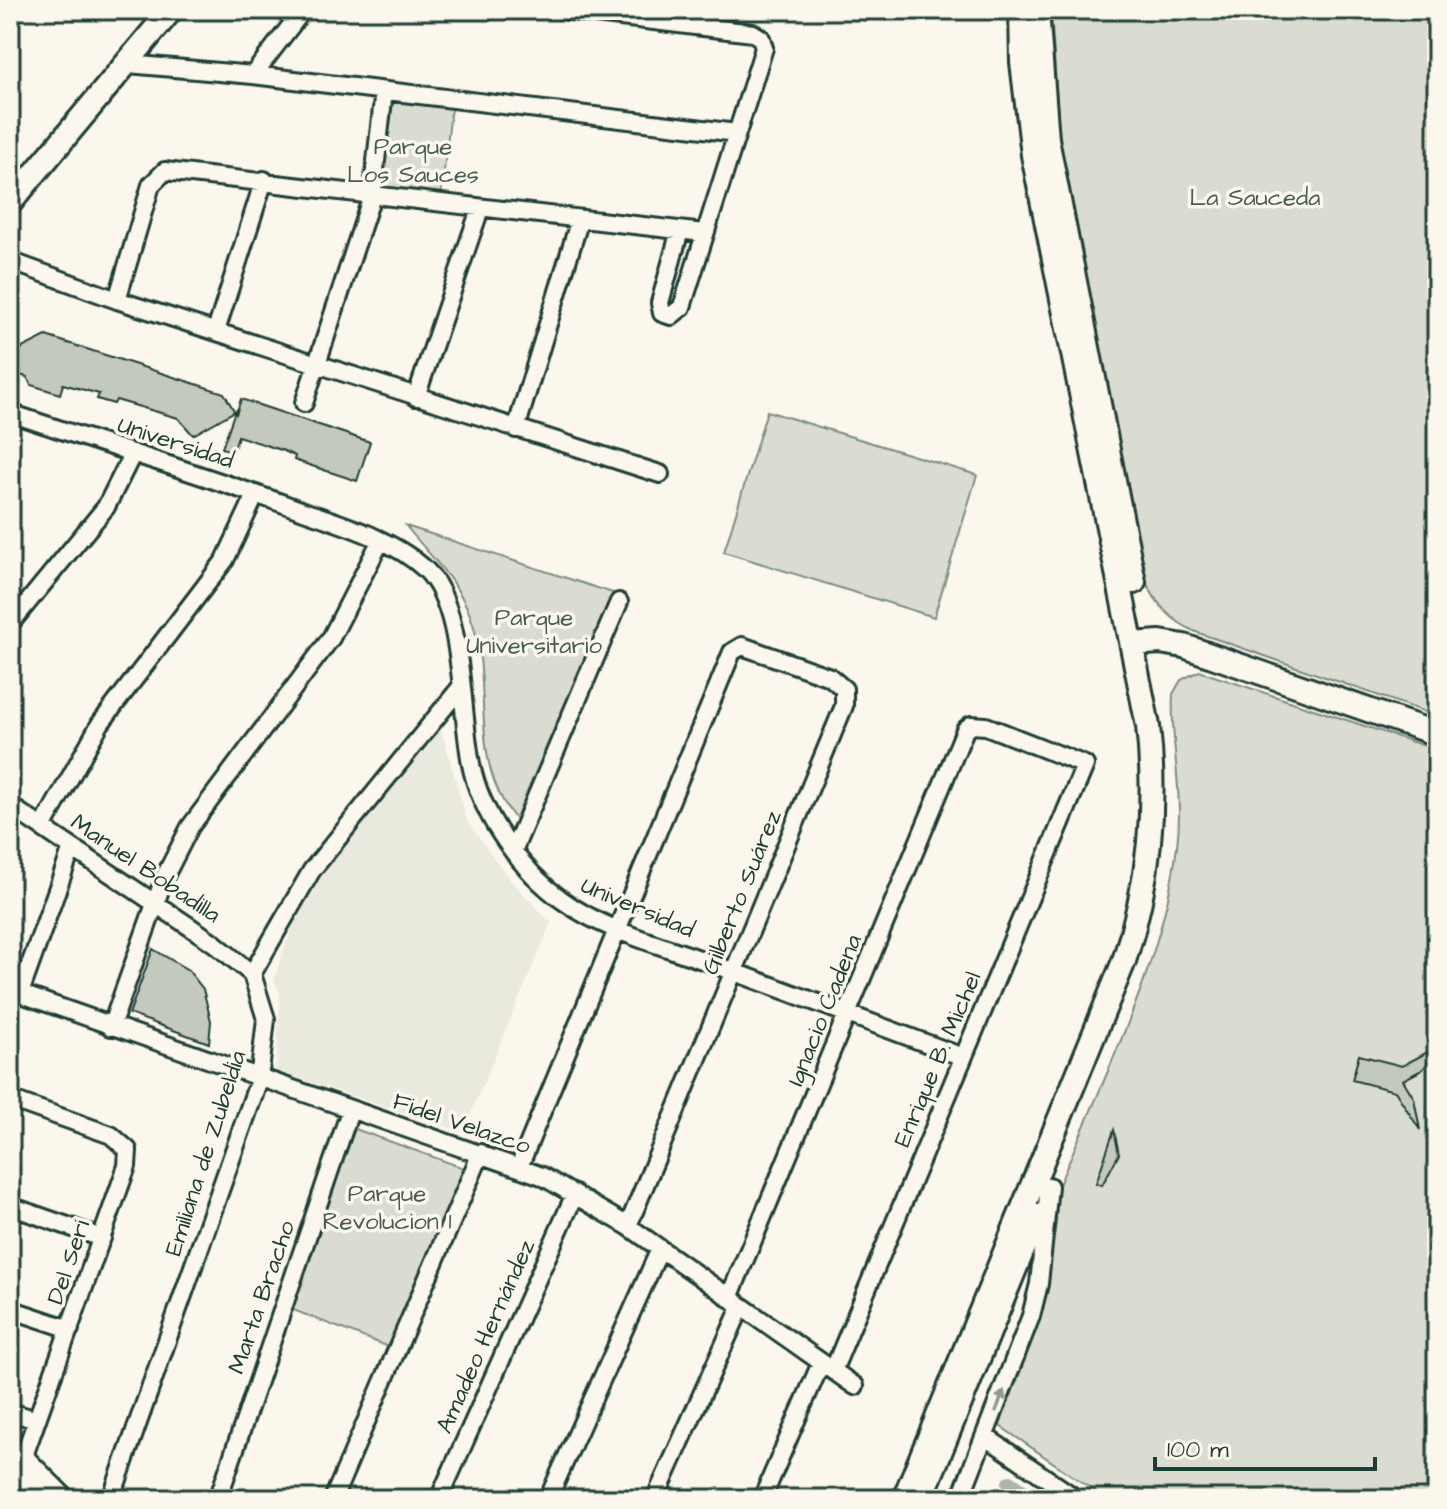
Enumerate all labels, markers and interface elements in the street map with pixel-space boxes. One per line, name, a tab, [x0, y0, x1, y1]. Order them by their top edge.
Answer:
park label: Parque Los Sauces	[347, 130, 479, 192]
park label: La Sauceda	[1190, 181, 1320, 215]
street label: Universidad	[113, 408, 238, 478]
park label: Parque Universitario	[466, 601, 602, 663]
street label: Gilberto Suárez	[693, 805, 790, 980]
street label: Manuel Bobadilla	[64, 806, 227, 932]
street label: Universidad	[576, 869, 700, 947]
street label: Ignacio Cadena	[779, 929, 872, 1092]
street label: Enrique B. Michel	[886, 966, 990, 1152]
street label: Emiliana de Zubeldia	[157, 1046, 255, 1260]
street label: Fidel Velazco	[388, 1085, 536, 1164]
park label: Parque Revolucion 1	[323, 1177, 452, 1239]
street label: Del Seri	[39, 1215, 99, 1309]
street label: Marta Bracho	[220, 1216, 304, 1378]
street label: Amadeo Hernández	[428, 1234, 544, 1439]
one-way arrow	[994, 1389, 1007, 1413]
scale bar	[1155, 1421, 1375, 1471]
text: 100 m	[1167, 1433, 1229, 1467]

